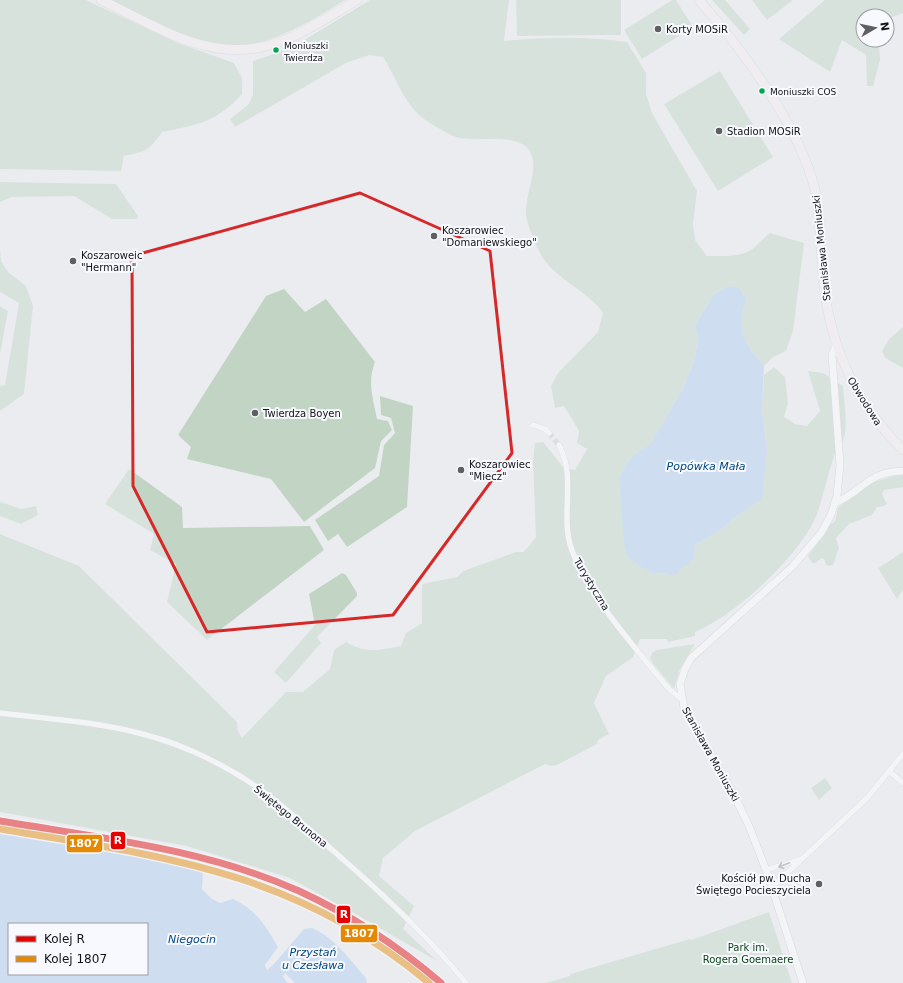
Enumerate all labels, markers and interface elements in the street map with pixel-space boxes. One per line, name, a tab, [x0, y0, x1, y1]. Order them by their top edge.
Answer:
north arrow	[855, 8, 895, 48]
text: N	[877, 21, 892, 32]
marker: Korty MOSiR	[653, 24, 663, 34]
place label: Korty MOSiR	[666, 24, 728, 35]
place label: Moniuszki Twierdza	[283, 41, 328, 63]
marker: Moniuszki Twierdza	[271, 45, 281, 55]
marker: Moniuszki COS	[757, 86, 767, 96]
place label: Moniuszki COS	[770, 87, 837, 97]
marker: Stadion MOSiR	[714, 126, 724, 136]
place label: Stadion MOSiR	[727, 126, 801, 137]
street label: Stanisława Moniuszki	[810, 194, 833, 301]
place label: Koszarowiec "Domaniewskiego"	[442, 225, 537, 248]
marker: Koszarowiec "Domaniewskiego"	[429, 231, 439, 241]
place label: Koszaroweic "Hermann"	[81, 250, 142, 273]
marker: Koszaroweic "Hermann"	[68, 256, 78, 266]
street label: Obwodowa	[845, 375, 884, 428]
marker: Twierdza Boyen	[250, 408, 260, 418]
place label: Twierdza Boyen	[262, 408, 341, 419]
place label: Koszarowiec "Miecz"	[469, 459, 530, 482]
water label: Popówka Mała	[667, 460, 746, 473]
marker: Koszarowiec "Miecz"	[456, 465, 466, 475]
street label: Turystyczna	[571, 555, 612, 612]
street label: Stanisława Moniuszki	[680, 705, 741, 803]
street label: Świętego Brunona	[252, 783, 330, 849]
line badge: R	[110, 831, 126, 850]
line badge: 1807	[66, 834, 103, 853]
text: R	[114, 834, 123, 847]
text: 1807	[69, 837, 99, 850]
one-way arrow	[778, 861, 790, 869]
place label: Kościół pw. Ducha Świętego Pocieszyciela	[696, 873, 811, 896]
marker: Kościół pw. Ducha Świętego Pocieszyciela	[814, 879, 824, 889]
line badge: R	[336, 905, 351, 924]
text: R	[340, 908, 349, 921]
legend	[8, 923, 148, 975]
line badge: 1807	[340, 924, 378, 943]
text: 1807	[344, 927, 374, 940]
text: Kolej R	[44, 932, 85, 946]
water label: Niegocin	[168, 933, 216, 946]
park label: Park im. Rogera Goemaere	[703, 942, 793, 965]
water label: Przystań u Czesława	[282, 946, 344, 972]
text: Kolej 1807	[44, 952, 107, 966]

